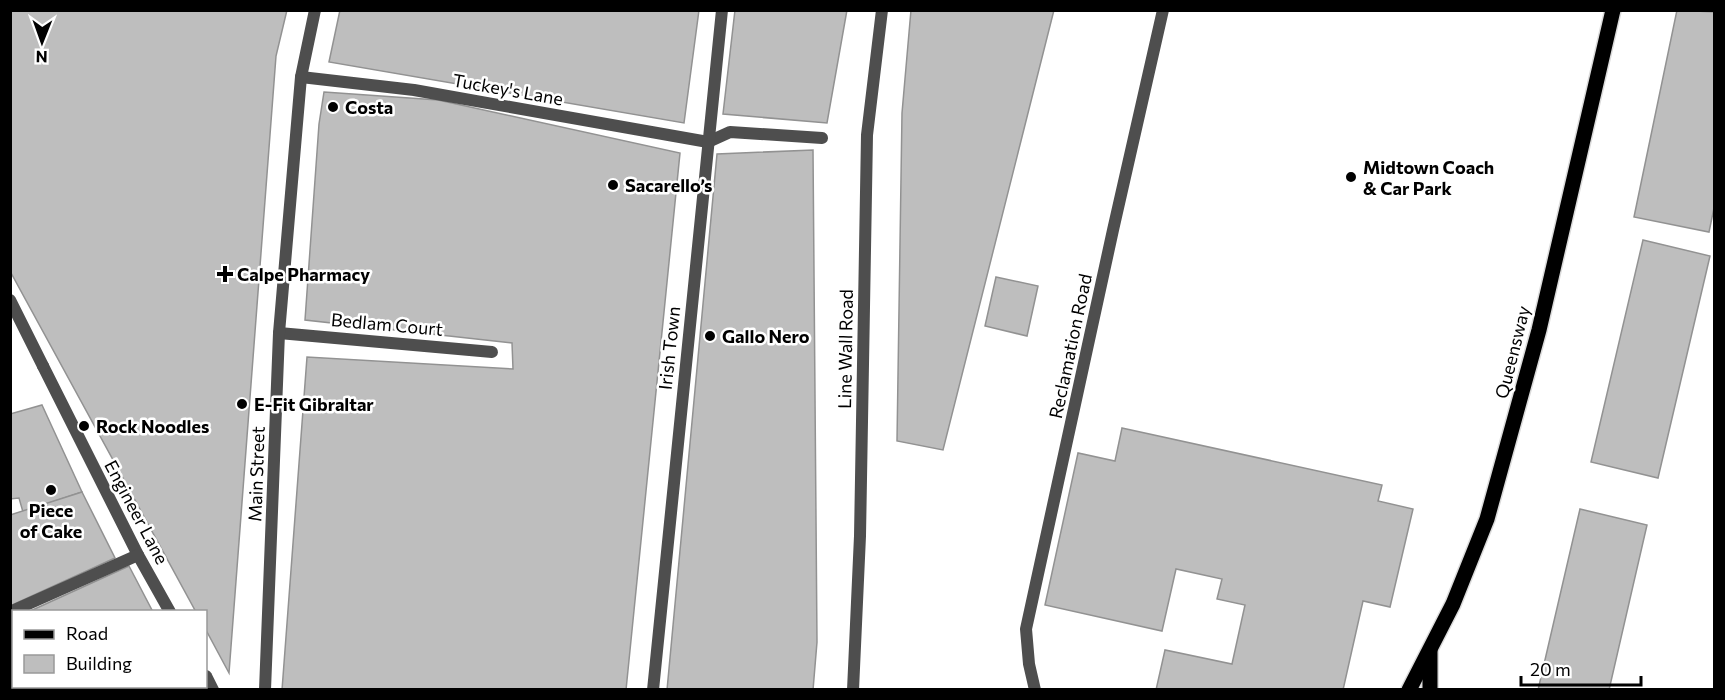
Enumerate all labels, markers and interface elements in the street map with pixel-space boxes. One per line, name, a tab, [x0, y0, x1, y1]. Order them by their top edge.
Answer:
north arrow	[12, 12, 72, 72]
text: N	[36, 48, 48, 67]
street label: Tuckey's Lane	[451, 68, 565, 110]
place label: Costa	[345, 96, 393, 118]
marker: Costa	[326, 100, 340, 114]
place label: Midtown Coach & Car Park	[1363, 156, 1494, 199]
marker: Midtown Coach & Car Park	[1344, 170, 1358, 184]
place label: Sacarello’s	[625, 174, 712, 196]
marker: Sacarello’s	[606, 178, 620, 192]
place label: Calpe Pharmacy	[237, 263, 370, 285]
marker: Calpe Pharmacy	[218, 267, 232, 281]
street label: Reclamation Road	[1044, 272, 1096, 420]
street label: Line Wall Road	[833, 289, 857, 409]
street label: Queensway	[1490, 303, 1534, 401]
street label: Irish Town	[654, 305, 684, 391]
street label: Bedlam Court	[330, 308, 444, 340]
place label: Gallo Nero	[722, 325, 810, 347]
marker: Gallo Nero	[703, 329, 717, 343]
place label: E-Fit Gibraltar	[254, 393, 374, 415]
marker: E-Fit Gibraltar	[235, 397, 249, 411]
place label: Rock Noodles	[96, 415, 209, 437]
marker: Rock Noodles	[77, 419, 91, 433]
street label: Main Street	[243, 426, 269, 522]
street label: Engineer Lane	[100, 456, 174, 568]
marker: Piece of Cake	[44, 483, 58, 497]
place label: Piece of Cake	[20, 499, 82, 542]
legend	[12, 610, 207, 688]
text: Road	[66, 622, 108, 644]
scale bar	[1521, 649, 1641, 687]
text: Building	[66, 652, 132, 674]
text: 20 m	[1530, 658, 1571, 680]

